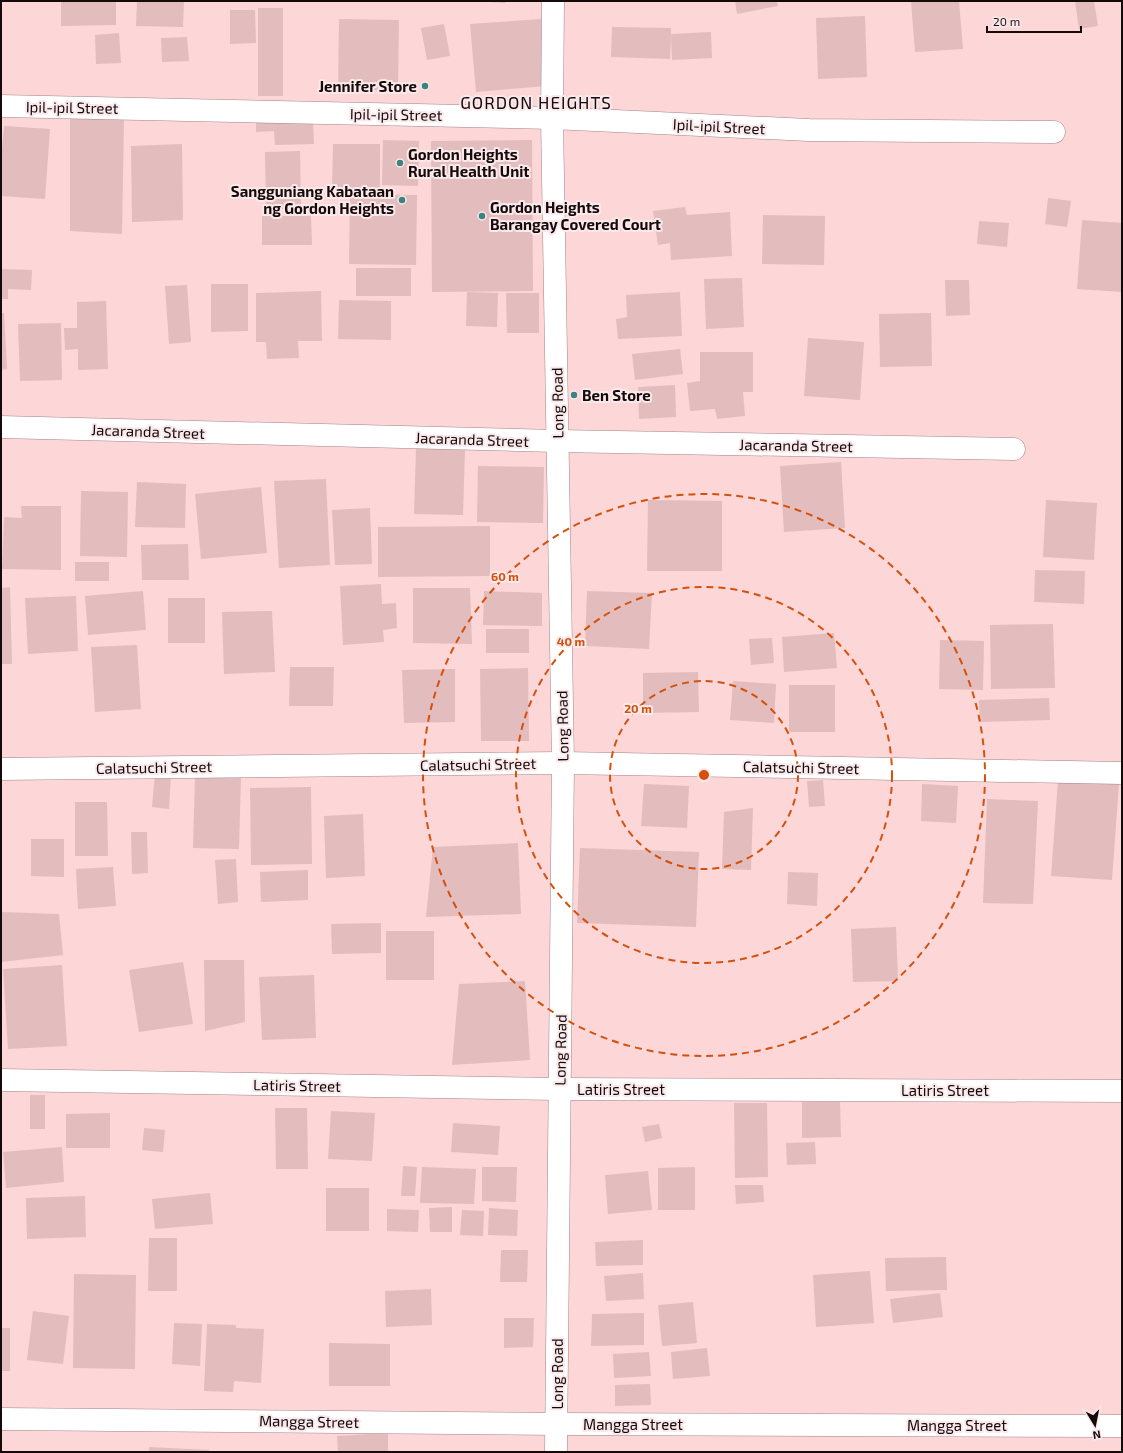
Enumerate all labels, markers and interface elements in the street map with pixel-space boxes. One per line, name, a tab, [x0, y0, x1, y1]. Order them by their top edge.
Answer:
scale bar	[987, 8, 1081, 34]
text: 20 m	[993, 14, 1020, 28]
place label: Jennifer Store	[319, 77, 417, 95]
marker: Jennifer Store	[420, 81, 430, 91]
district label: GORDON HEIGHTS	[460, 92, 612, 112]
street label: Ipil-ipil Street	[26, 97, 119, 117]
street label: Ipil-ipil Street	[350, 104, 443, 124]
street label: Ipil-ipil Street	[672, 115, 766, 137]
place label: Gordon Heights Rural Health Unit	[408, 145, 529, 180]
marker: Gordon Heights Rural Health Unit	[395, 158, 405, 168]
place label: Sangguniang Kabataan ng Gordon Heights	[231, 182, 394, 217]
marker: Sangguniang Kabataan ng Gordon Heights	[397, 195, 407, 205]
place label: Gordon Heights Barangay Covered Court	[490, 198, 661, 234]
marker: Gordon Heights Barangay Covered Court	[477, 211, 487, 221]
street label: Long Road	[547, 367, 567, 439]
place label: Ben Store	[582, 386, 651, 404]
marker: Ben Store	[569, 390, 579, 400]
street label: Jacaranda Street	[91, 420, 205, 442]
street label: Jacaranda Street	[415, 428, 529, 450]
street label: Jacaranda Street	[739, 435, 853, 455]
text: 60 m	[491, 569, 519, 583]
text: 40 m	[557, 634, 585, 648]
street label: Long Road	[552, 690, 572, 762]
text: 20 m	[624, 701, 652, 715]
street label: Calatsuchi Street	[420, 754, 537, 774]
street label: Calatsuchi Street	[96, 757, 213, 777]
street label: Calatsuchi Street	[743, 757, 860, 777]
centre of rings	[697, 768, 711, 782]
street label: Long Road	[550, 1014, 570, 1086]
street label: Latiris Street	[253, 1075, 341, 1095]
street label: Latiris Street	[577, 1080, 665, 1098]
street label: Latiris Street	[901, 1081, 989, 1099]
street label: Long Road	[548, 1338, 566, 1410]
north arrow	[1075, 1405, 1115, 1445]
street label: Mangga Street	[259, 1411, 359, 1431]
street label: Mangga Street	[583, 1415, 683, 1433]
street label: Mangga Street	[907, 1416, 1007, 1434]
text: N	[1092, 1428, 1102, 1442]

